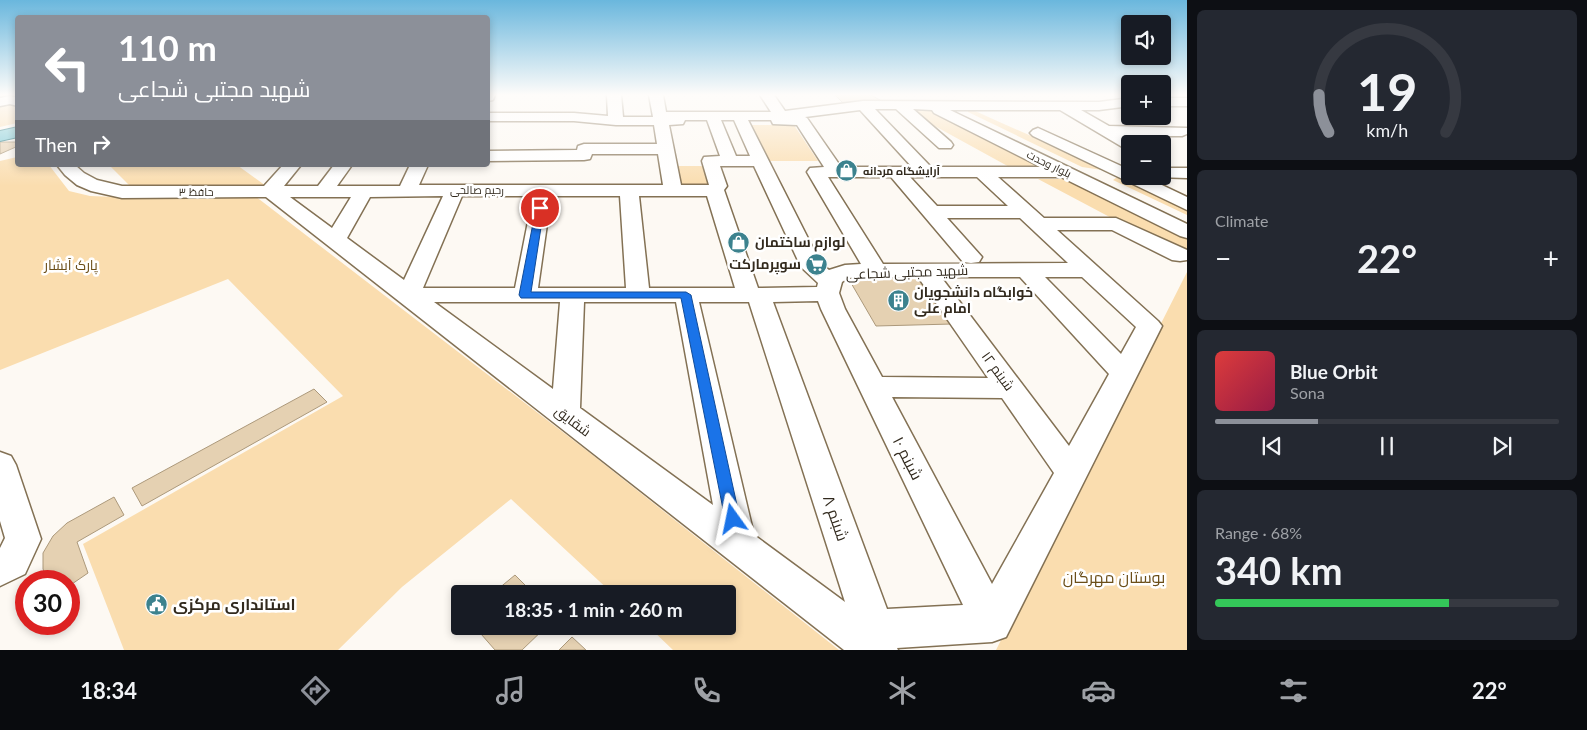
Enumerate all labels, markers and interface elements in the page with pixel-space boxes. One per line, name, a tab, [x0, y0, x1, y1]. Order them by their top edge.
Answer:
map controls	[1121, 15, 1171, 185]
button: sound	[1121, 15, 1171, 65]
text: 110 m	[118, 26, 217, 68]
icon: left	[35, 35, 100, 100]
text: 19	[1357, 60, 1417, 122]
text: شهید مجتبی شجاعی	[118, 75, 310, 102]
button: +	[1121, 75, 1171, 125]
text: km/h	[1366, 119, 1408, 141]
icon: right	[87, 130, 115, 158]
text: Then	[35, 133, 77, 156]
button: −	[1121, 135, 1171, 185]
street label: بلوار وحدت	[1024, 147, 1074, 181]
shop icon: آرایشگاه مردانه	[835, 159, 859, 183]
place label: آرایشگاه مردانه	[863, 164, 940, 178]
street label: رحیم صالحی	[450, 183, 504, 198]
street label: حافظ ۳	[178, 185, 214, 198]
pin	[519, 187, 561, 229]
icon: arrive	[526, 194, 554, 222]
text: Climate	[1215, 211, 1268, 230]
shop icon: لوازم ساختمان	[727, 230, 751, 254]
place label: لوازم ساختمان	[755, 233, 845, 252]
text: 22°	[1357, 235, 1417, 281]
text: −	[1215, 241, 1231, 275]
text: +	[1543, 241, 1559, 275]
supermarket icon: سوپرمارکت	[805, 252, 829, 276]
place label: سوپرمارکت	[729, 255, 801, 275]
park label: پارک آبشار	[43, 256, 98, 275]
street label: شهید مجتبی شجاعی	[845, 261, 968, 282]
place label: خوابگاه دانشجویان امام علی	[914, 283, 1033, 318]
building icon: خوابگاه دانشجویان امام علی	[886, 288, 910, 312]
street label: شبنم ۱۲	[977, 348, 1018, 395]
text: Blue Orbit	[1290, 360, 1378, 383]
text: Sona	[1290, 383, 1325, 402]
street label: شقایق	[551, 401, 595, 441]
icon: previous	[1258, 432, 1286, 460]
icon: pause	[1373, 432, 1401, 460]
icon: next	[1488, 432, 1516, 460]
street label: شبنم ۱۰	[887, 433, 927, 484]
position arrow	[706, 492, 758, 544]
street label: شبنم ۸	[817, 492, 853, 544]
text: Range · 68%	[1215, 523, 1302, 542]
text: 340 km	[1215, 547, 1343, 593]
park label: بوستان مهرگان	[1063, 567, 1165, 588]
speed limit sign: 30	[15, 570, 80, 635]
public building icon: استانداری مرکزی	[145, 592, 169, 616]
place label: استانداری مرکزی	[173, 594, 296, 614]
text: 18:35 · 1 min · 260 m	[504, 598, 683, 621]
icon: directions	[298, 673, 333, 708]
icon: music	[493, 673, 528, 708]
icon: phone	[689, 673, 724, 708]
icon: climate	[885, 673, 920, 708]
icon: car	[1081, 673, 1116, 708]
icon: filters	[1276, 673, 1311, 708]
text: 18:34	[80, 677, 137, 704]
text: 22°	[1472, 677, 1507, 704]

